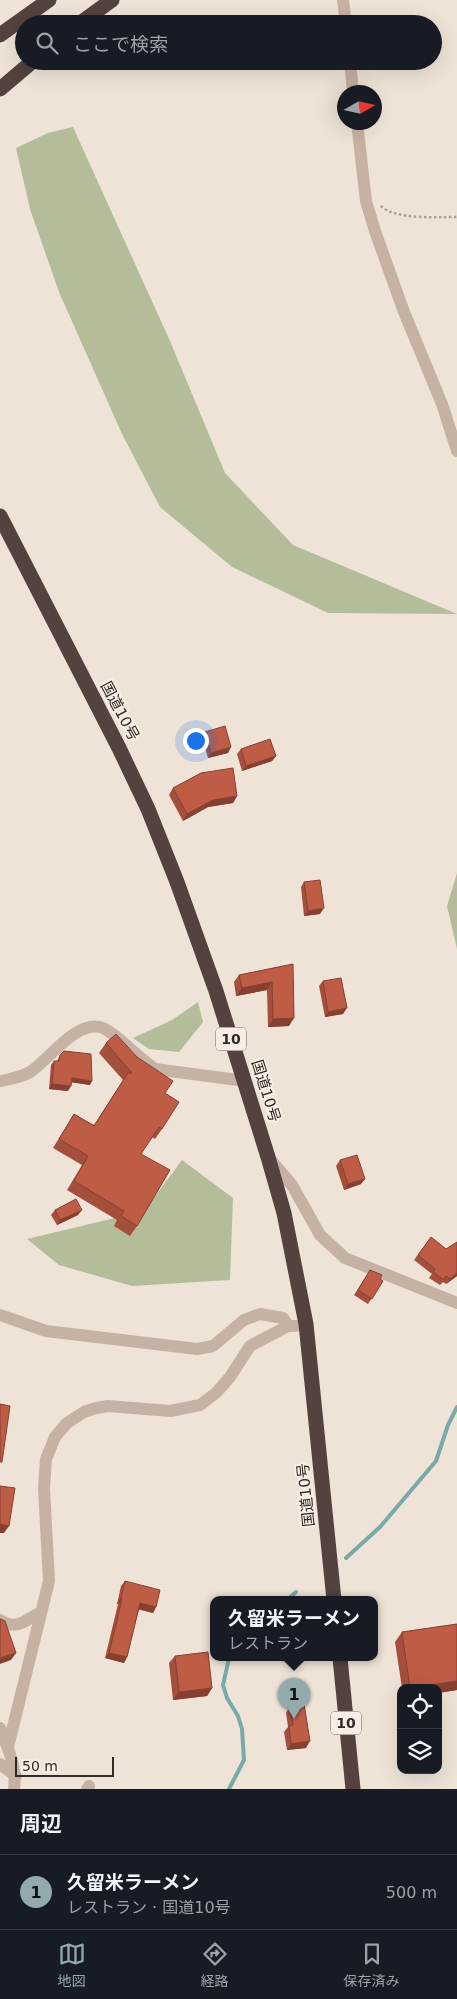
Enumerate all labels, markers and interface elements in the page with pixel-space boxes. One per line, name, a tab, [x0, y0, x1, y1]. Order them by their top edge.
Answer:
search box	[15, 15, 442, 70]
icon: search	[33, 29, 61, 57]
text: ここで検索	[73, 33, 168, 55]
north arrow	[337, 85, 382, 130]
street label: 国道10号	[97, 678, 143, 744]
your location	[183, 728, 209, 754]
road number: 10	[216, 1028, 246, 1050]
street label: 国道10号	[248, 1058, 284, 1124]
street label: 国道10号	[294, 1462, 318, 1528]
popup	[210, 1596, 378, 1661]
text: 久留米ラーメン	[228, 1607, 360, 1629]
text: レストラン	[228, 1634, 308, 1653]
pin: 1	[278, 1678, 310, 1719]
map controls	[397, 1684, 442, 1774]
button: locate	[397, 1684, 442, 1729]
road number: 10	[331, 1712, 361, 1735]
button: layers	[397, 1729, 442, 1774]
scale bar	[15, 1754, 114, 1777]
text: 50 m	[22, 1758, 58, 1774]
text: 周辺	[20, 1812, 62, 1836]
text: 久留米ラーメン	[67, 1871, 199, 1893]
text: 1	[30, 1883, 42, 1902]
text: 500 m	[386, 1883, 437, 1902]
text: レストラン · 国道10号	[67, 1898, 231, 1917]
tab: 地図	[58, 1940, 86, 1990]
tab: 経路	[201, 1940, 229, 1990]
tab: 保存済み	[344, 1940, 400, 1990]

